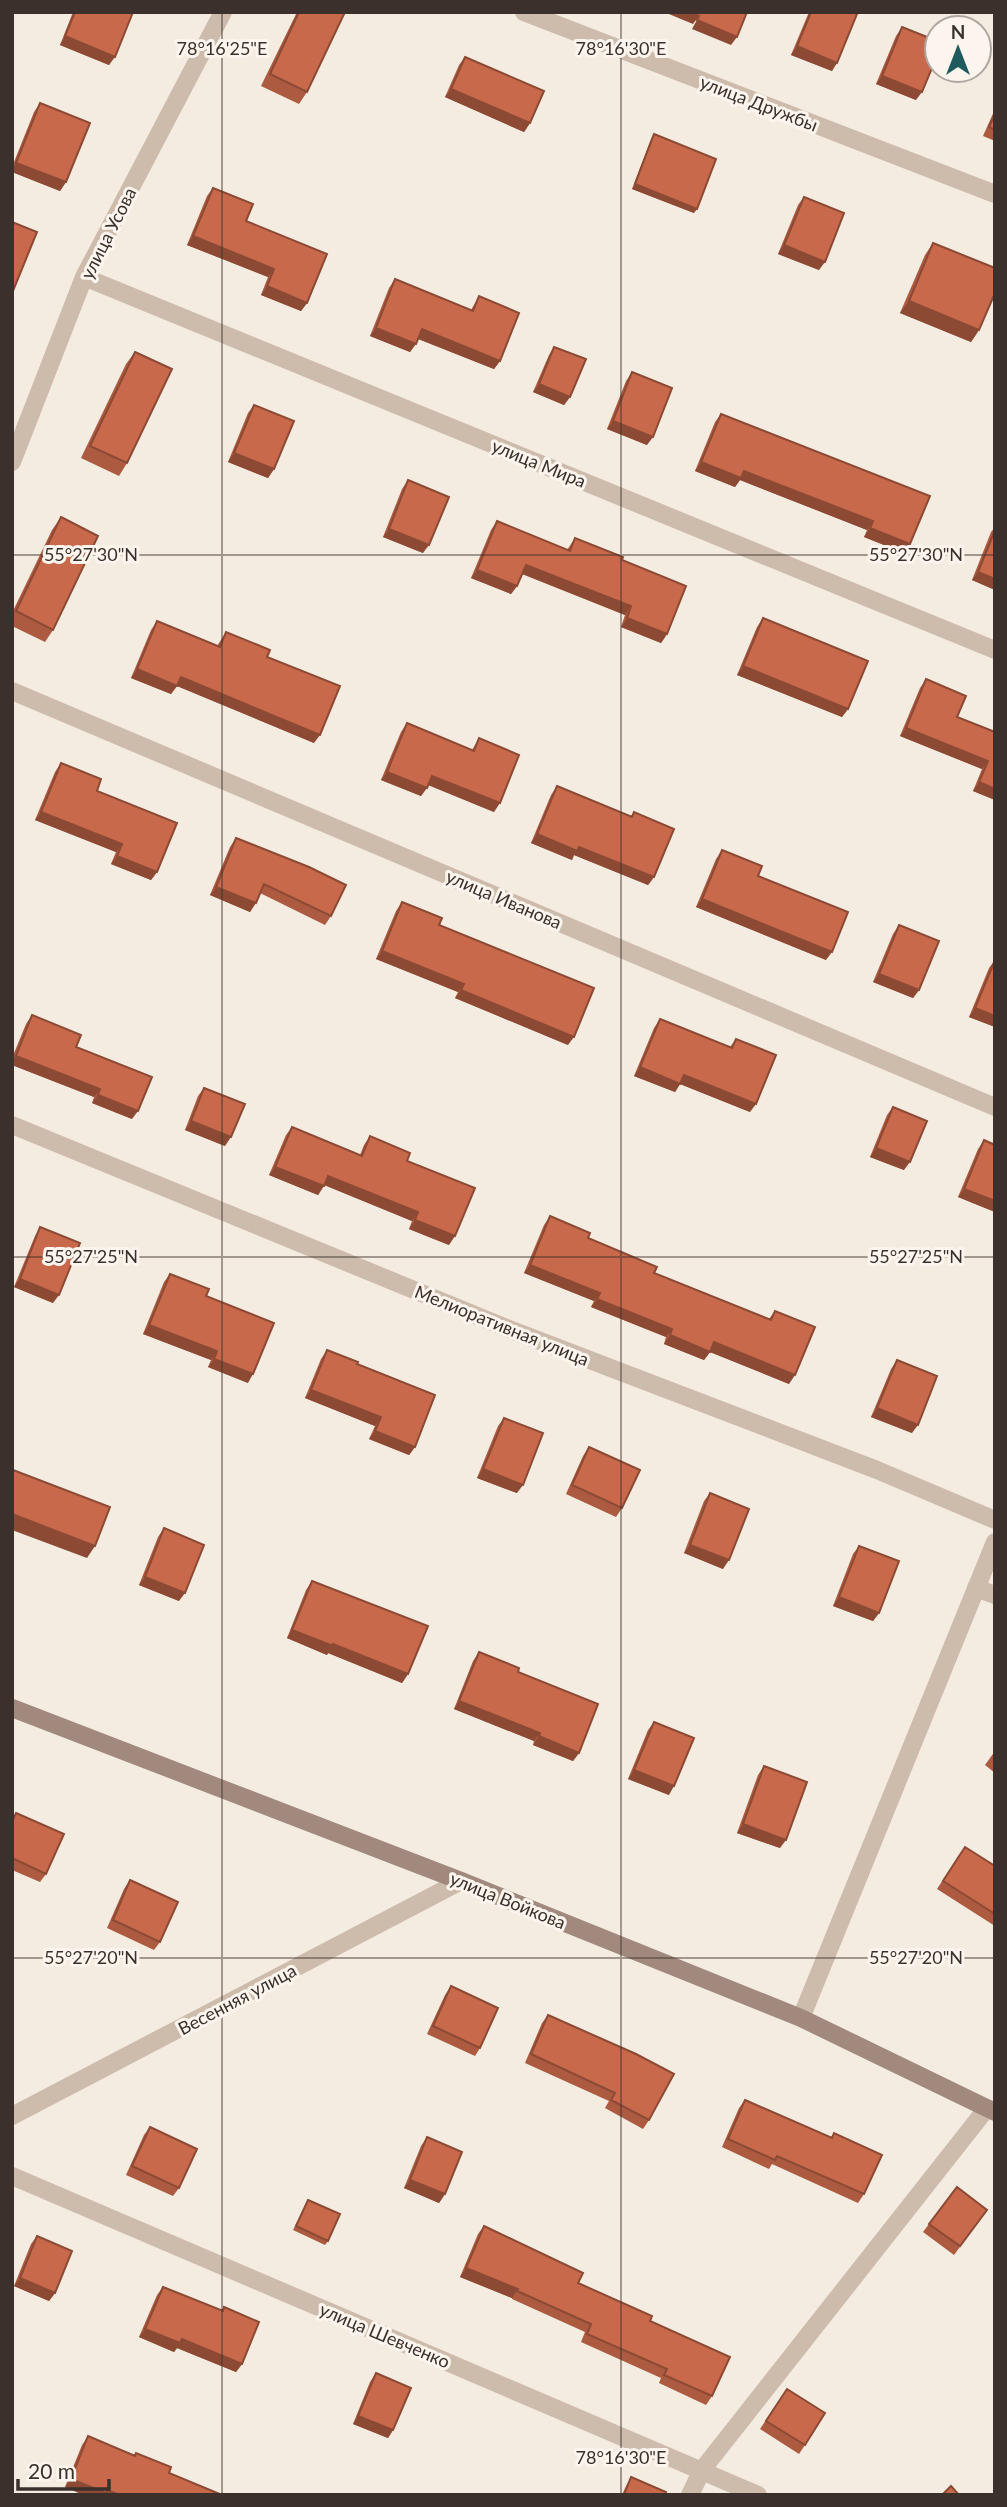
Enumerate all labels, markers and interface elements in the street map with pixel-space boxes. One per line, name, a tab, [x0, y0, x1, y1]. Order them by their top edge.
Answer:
north arrow	[923, 14, 993, 84]
text: N	[951, 20, 965, 43]
text: 78°16'25"E	[177, 37, 267, 59]
text: 78°16'30"E	[576, 37, 666, 59]
street label: улица Дружбы	[697, 70, 821, 136]
street label: улица Усова	[76, 183, 140, 283]
street label: улица Мира	[489, 434, 589, 492]
text: 55°27'30"N	[44, 543, 138, 565]
text: 55°27'30"N	[869, 543, 963, 565]
street label: улица Иванова	[443, 865, 565, 933]
text: 55°27'25"N	[44, 1245, 138, 1267]
text: 55°27'25"N	[869, 1245, 963, 1267]
street label: Мелиоративная улица	[412, 1280, 592, 1370]
street label: улица Войкова	[447, 1867, 569, 1933]
text: 55°27'20"N	[44, 1946, 138, 1968]
text: 55°27'20"N	[869, 1946, 963, 1968]
street label: Весенняя улица	[174, 1959, 300, 2039]
street label: улица Шевченко	[317, 2298, 453, 2372]
text: 78°16'30"E	[576, 2446, 666, 2468]
scale bar	[18, 2448, 108, 2492]
text: 20 m	[28, 2458, 75, 2483]

